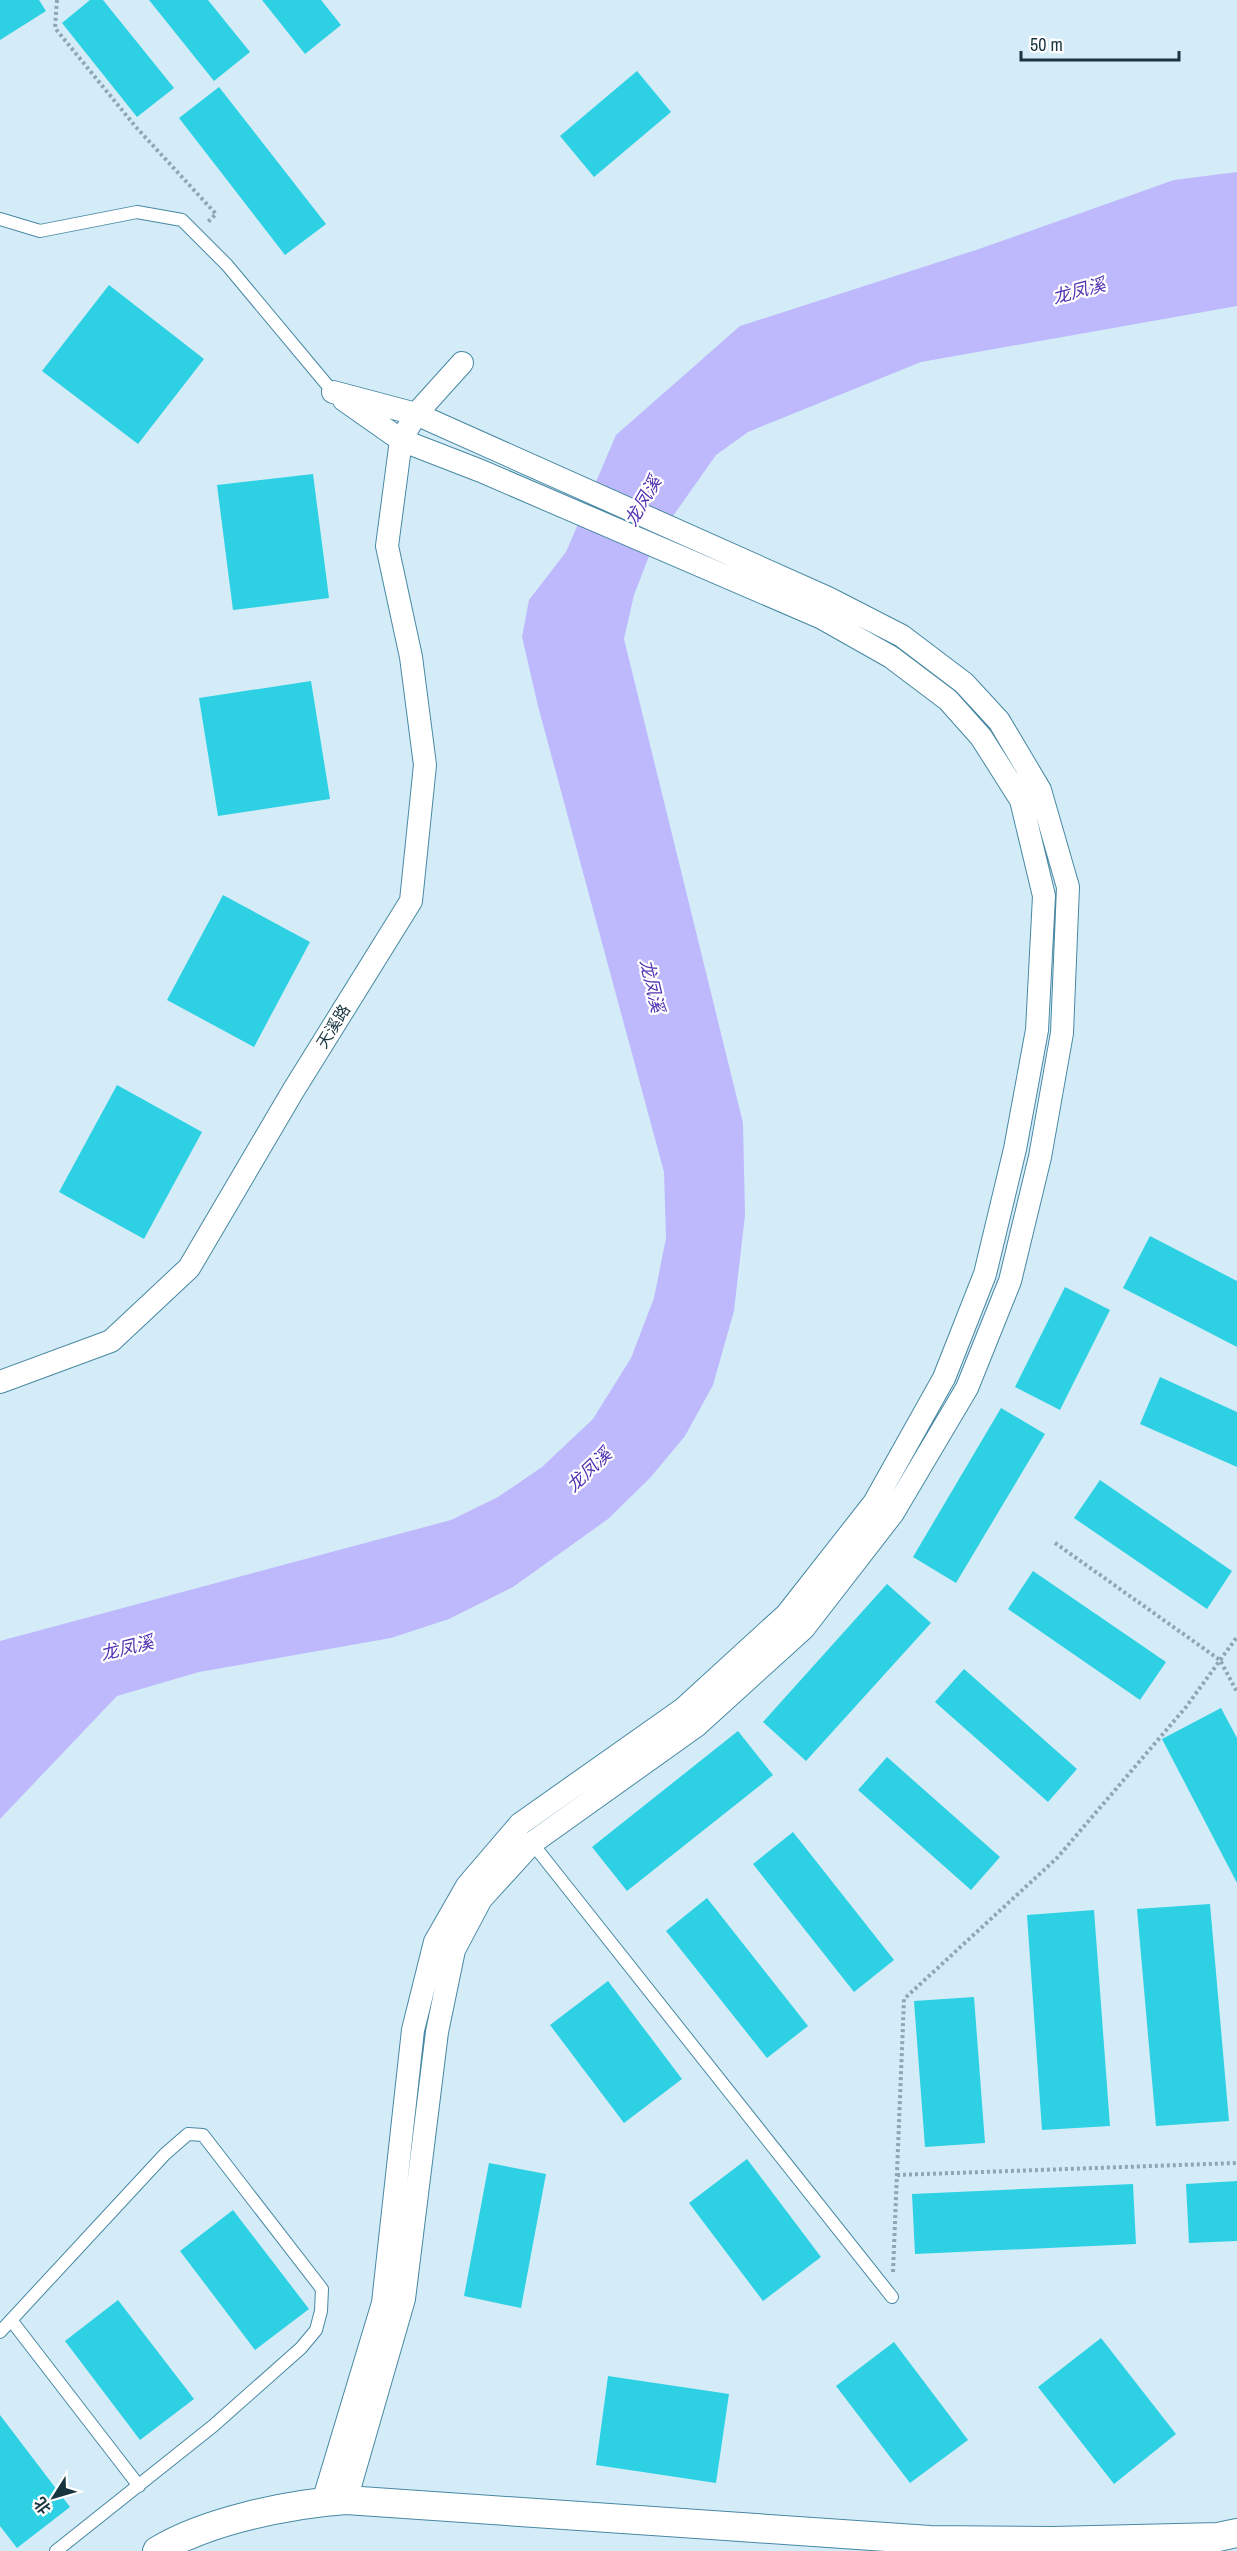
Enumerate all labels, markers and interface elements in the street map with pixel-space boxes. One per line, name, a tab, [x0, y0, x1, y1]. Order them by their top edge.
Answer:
scale bar	[1021, 24, 1178, 62]
text: 50 m	[1030, 32, 1063, 57]
water label: 龙凤溪	[1050, 271, 1110, 310]
water label: 龙凤溪	[618, 469, 668, 530]
water label: 龙凤溪	[634, 957, 671, 1017]
street label: 天溪路	[311, 1000, 355, 1052]
water label: 龙凤溪	[561, 1441, 618, 1497]
water label: 龙凤溪	[98, 1628, 158, 1666]
north arrow	[24, 2467, 84, 2527]
text: 北	[28, 2493, 56, 2519]

